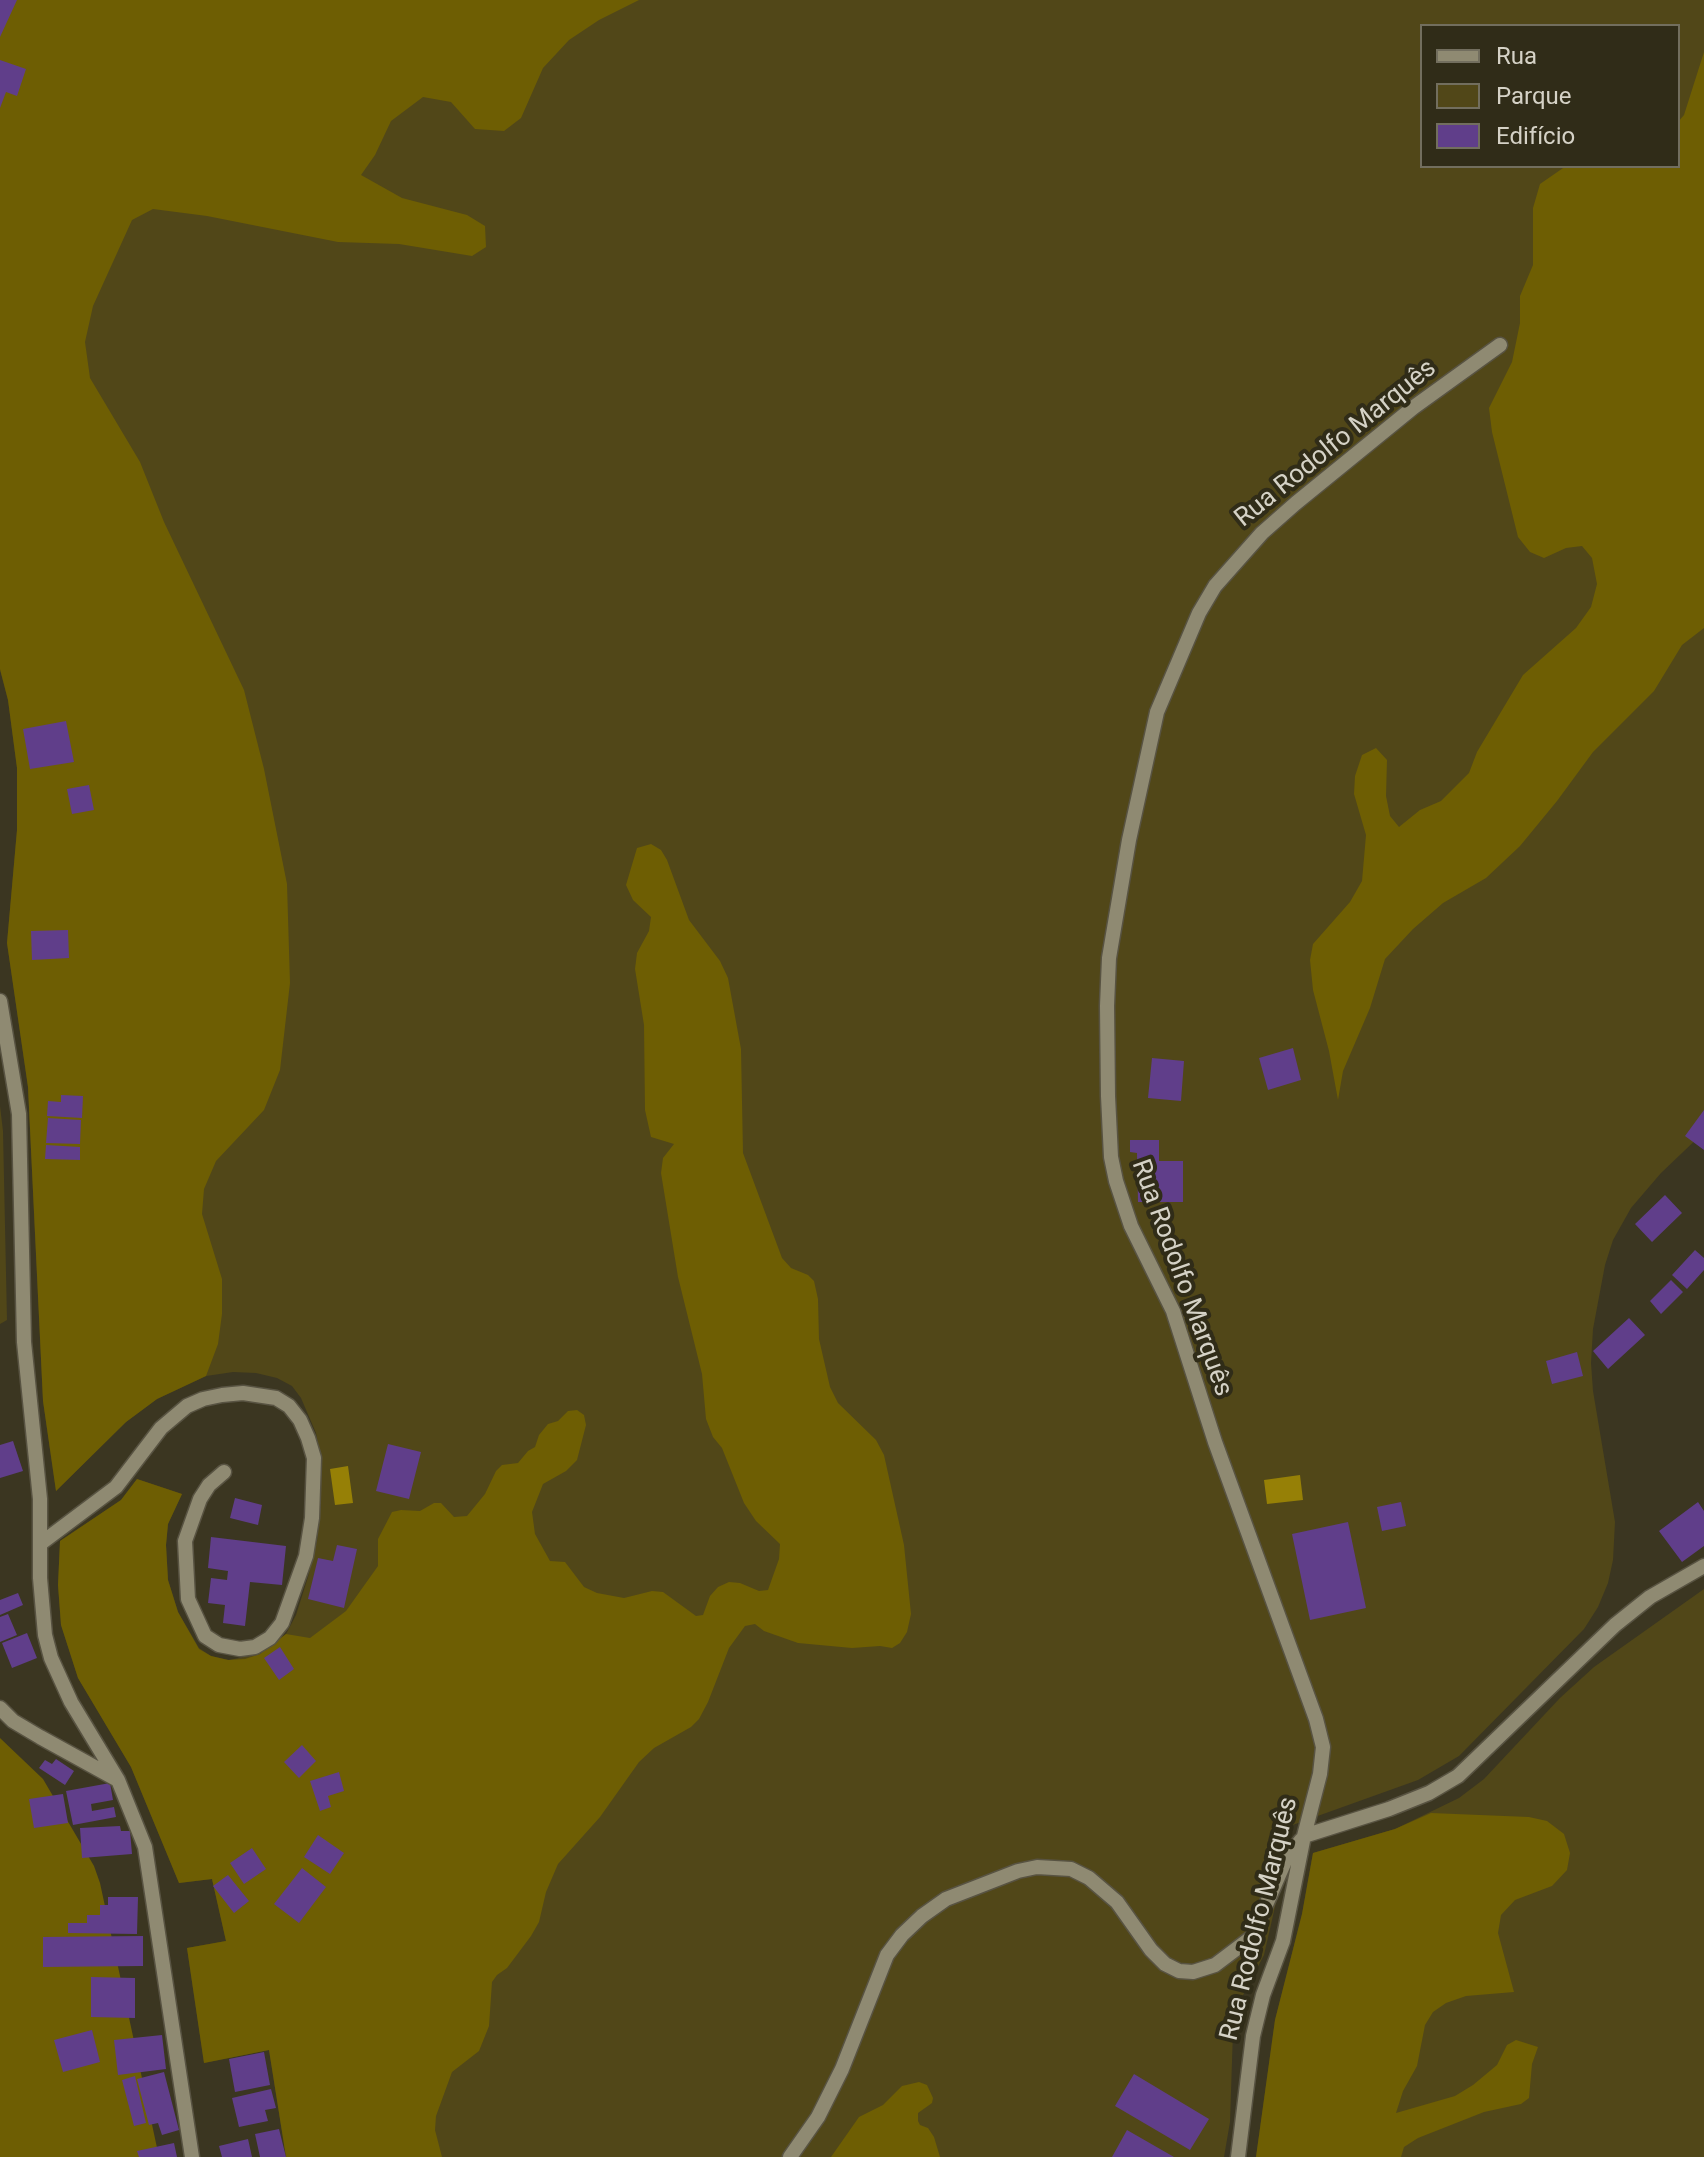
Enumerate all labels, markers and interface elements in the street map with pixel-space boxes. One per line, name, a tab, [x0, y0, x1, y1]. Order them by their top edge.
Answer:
legend	[1420, 24, 1680, 168]
text: Rua	[1496, 42, 1537, 70]
text: Parque	[1496, 82, 1572, 110]
text: Edifício	[1496, 122, 1575, 150]
street label: Rua Rodolfo Marquês	[1229, 353, 1443, 535]
street label: Rua Rodolfo Marquês	[1124, 1155, 1238, 1401]
street label: Rua Rodolfo Marquês	[1215, 1794, 1305, 2044]

